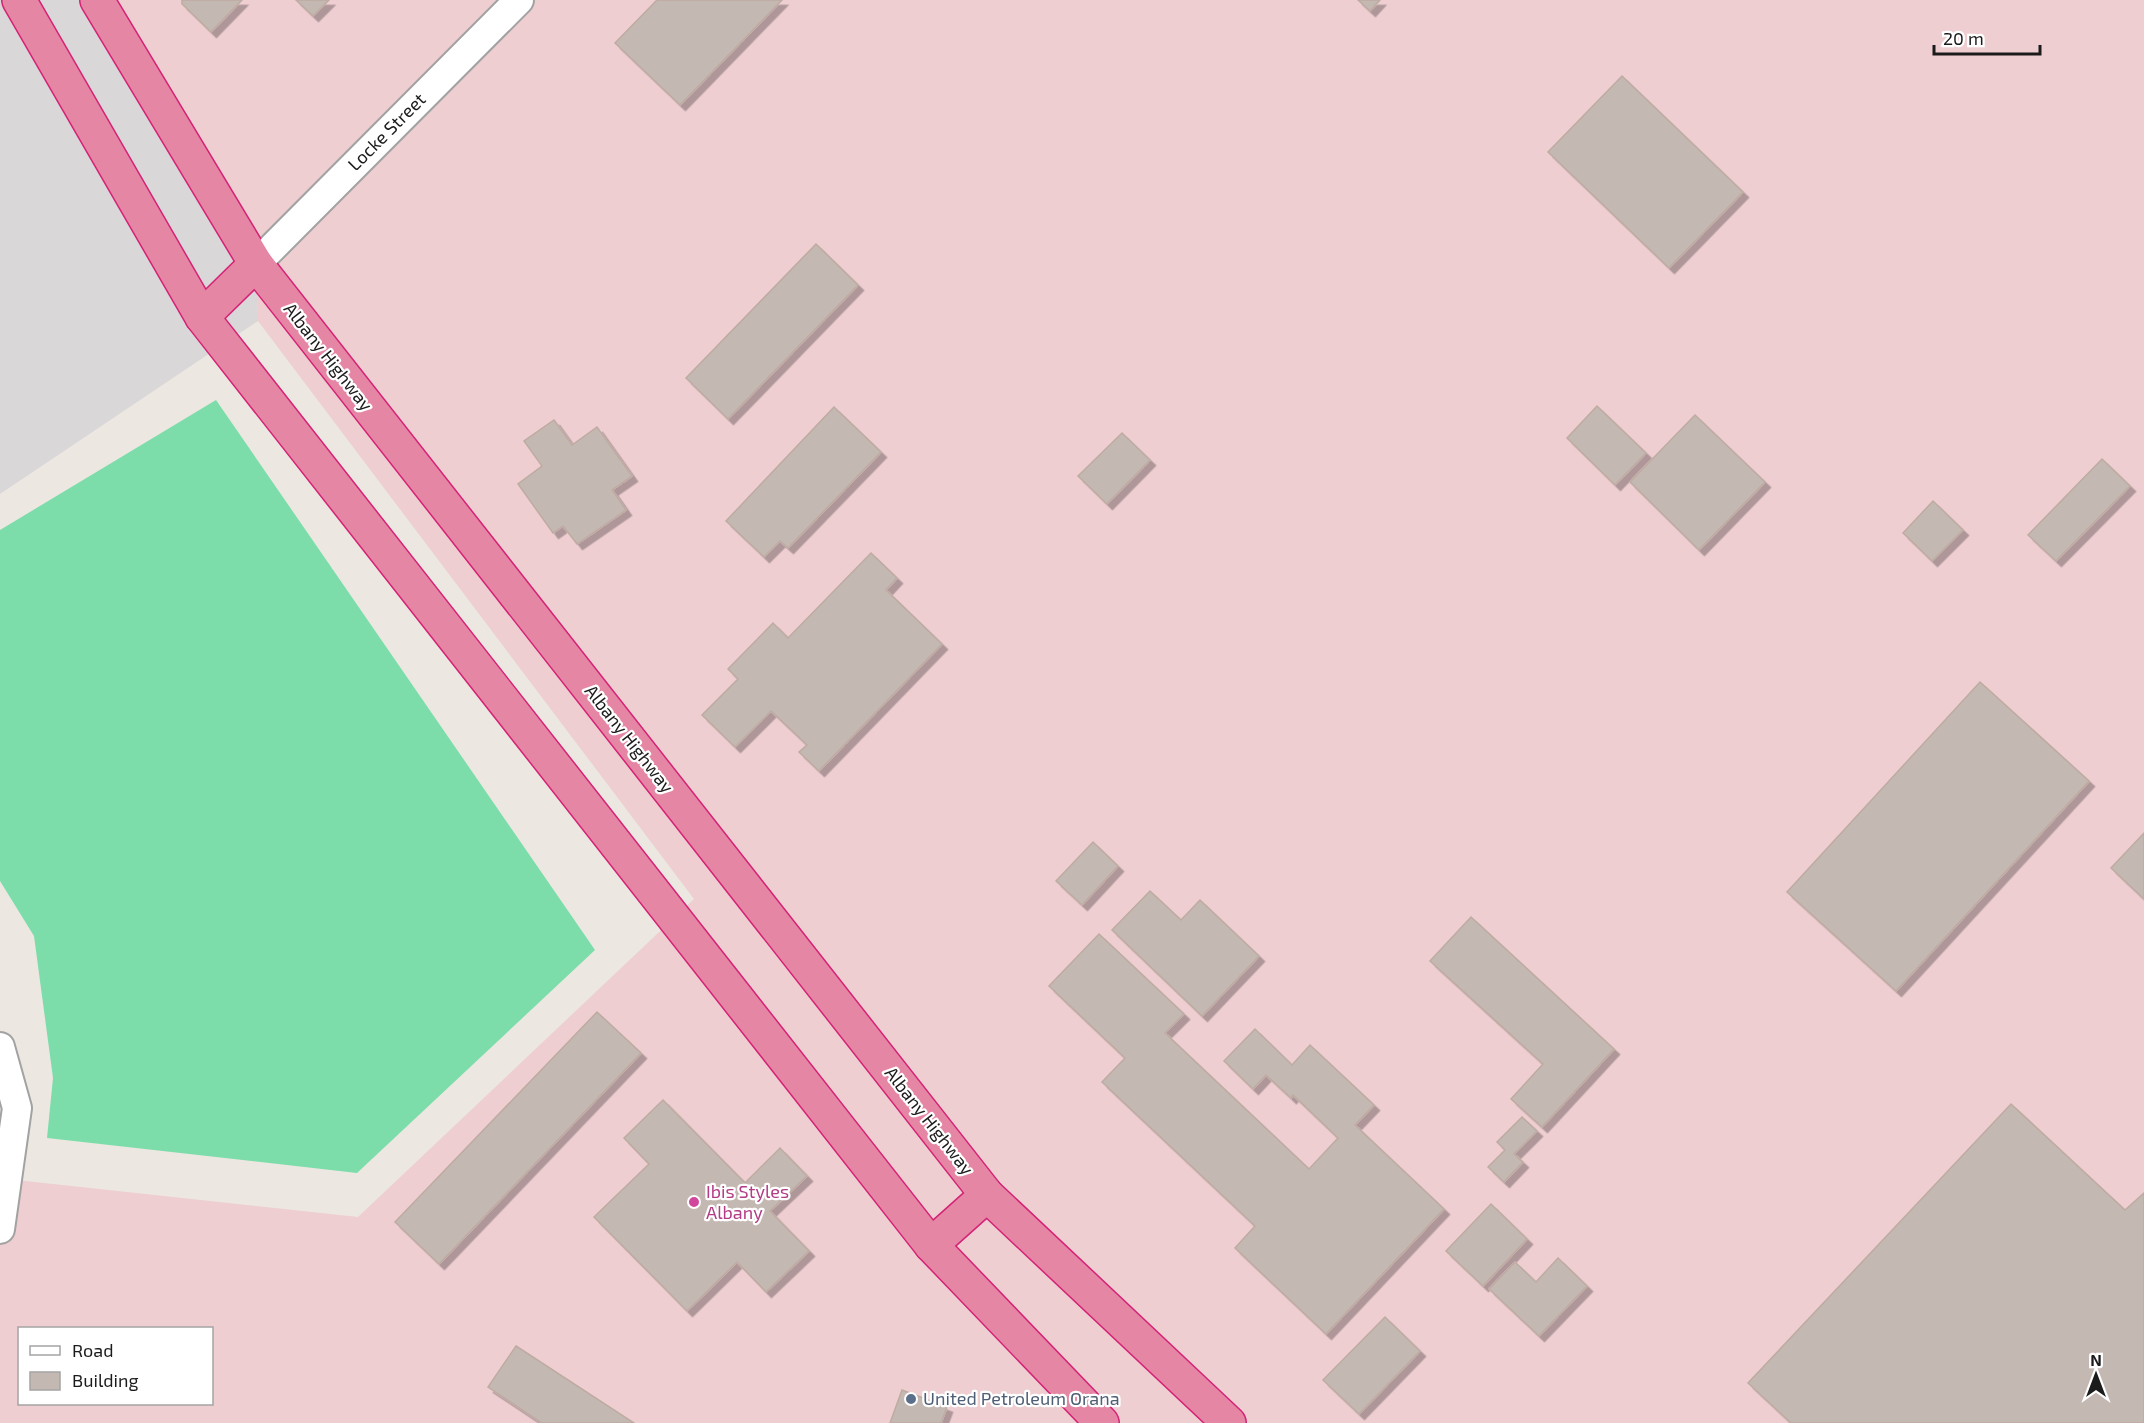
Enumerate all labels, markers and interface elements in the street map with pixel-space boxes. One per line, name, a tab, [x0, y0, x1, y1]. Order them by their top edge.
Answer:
scale bar	[1934, 18, 2040, 56]
text: 20 m	[1943, 27, 1984, 49]
street label: Locke Street	[343, 88, 430, 175]
street label: Albany Highway	[280, 298, 378, 415]
street label: Albany Highway	[581, 680, 679, 797]
street label: Albany Highway	[881, 1062, 979, 1179]
place label: Ibis Styles Albany	[706, 1180, 789, 1223]
marker: Ibis Styles Albany	[687, 1195, 701, 1209]
legend	[18, 1327, 213, 1405]
text: Road	[72, 1339, 113, 1361]
north arrow	[2066, 1345, 2126, 1405]
text: N	[2090, 1350, 2102, 1369]
text: Building	[72, 1369, 139, 1391]
place label: United Petroleum Orana	[923, 1387, 1120, 1409]
marker: United Petroleum Orana	[904, 1392, 918, 1406]

